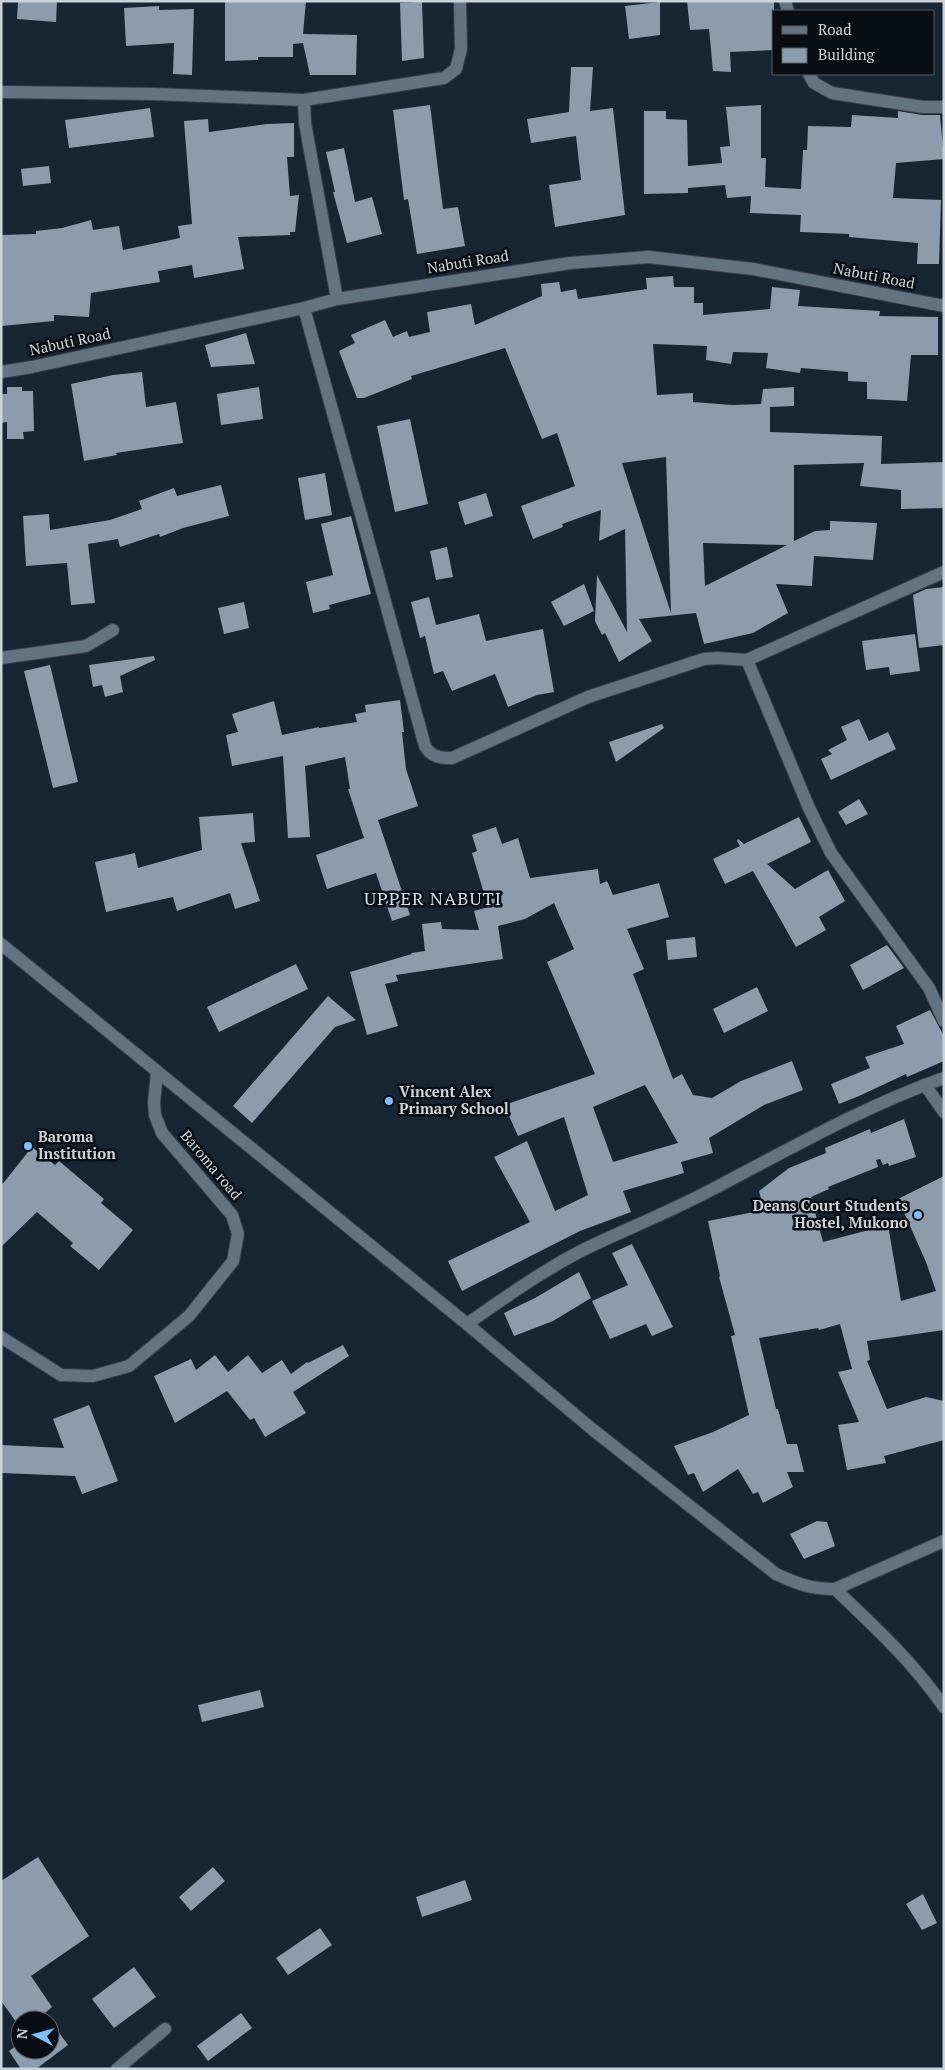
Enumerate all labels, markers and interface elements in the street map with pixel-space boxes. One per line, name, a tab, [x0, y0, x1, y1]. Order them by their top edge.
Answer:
legend	[772, 10, 935, 75]
text: Road	[818, 19, 851, 39]
text: Building	[818, 44, 876, 64]
street label: Nabuti Road	[426, 245, 510, 277]
street label: Nabuti Road	[832, 257, 917, 293]
street label: Nabuti Road	[27, 323, 112, 359]
district label: UPPER NABUTI	[364, 886, 502, 910]
place label: Vincent Alex Primary School	[399, 1081, 509, 1118]
marker: Vincent Alex Primary School	[383, 1095, 395, 1107]
street label: Baroma road	[177, 1125, 247, 1203]
place label: Baroma Institution	[38, 1126, 116, 1163]
marker: Baroma Institution	[22, 1140, 34, 1152]
place label: Deans Court Students Hostel, Mukono	[753, 1195, 908, 1232]
marker: Deans Court Students Hostel, Mukono	[912, 1209, 924, 1221]
north arrow	[10, 2010, 60, 2060]
text: N	[12, 2027, 32, 2040]

